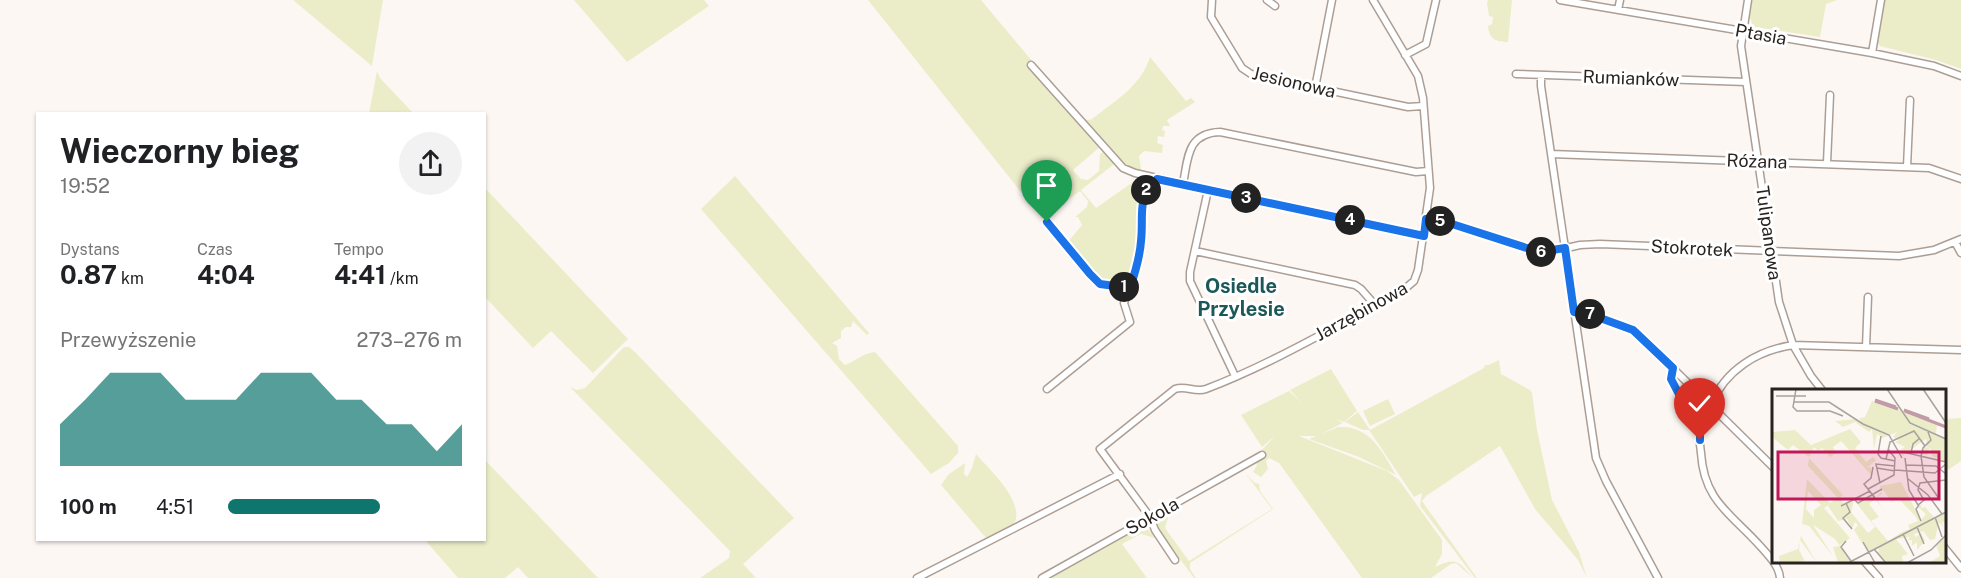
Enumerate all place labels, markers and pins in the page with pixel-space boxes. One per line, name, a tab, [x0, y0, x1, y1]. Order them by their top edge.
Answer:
pin	[1021, 160, 1072, 222]
pin: 2	[1131, 175, 1161, 205]
pin: 3	[1231, 183, 1261, 213]
pin: 4	[1335, 205, 1365, 235]
pin: 5	[1425, 206, 1455, 236]
pin: 6	[1526, 237, 1556, 267]
pin: 1	[1109, 272, 1139, 302]
pin: 7	[1575, 299, 1605, 329]
pin	[1674, 378, 1725, 440]

